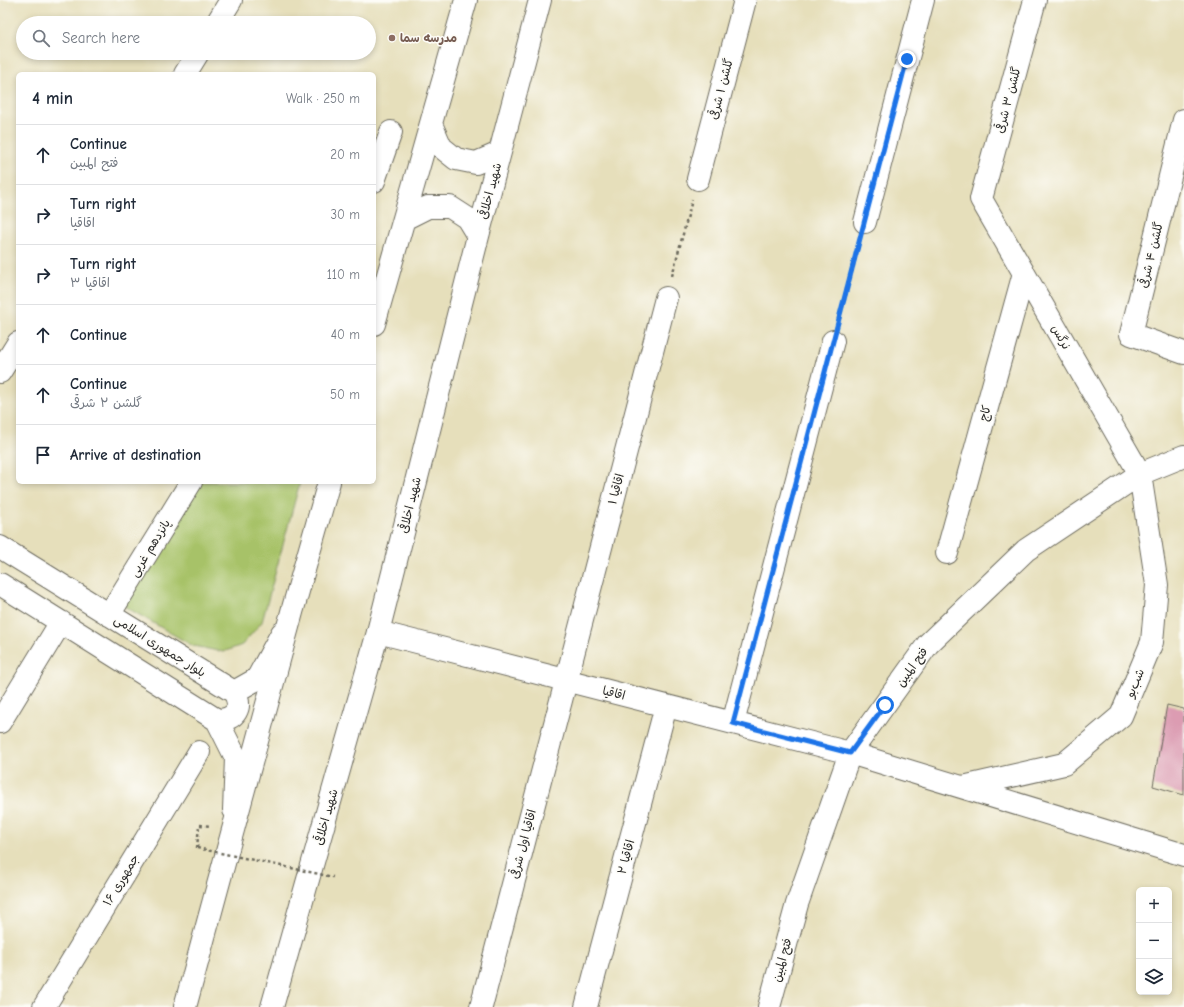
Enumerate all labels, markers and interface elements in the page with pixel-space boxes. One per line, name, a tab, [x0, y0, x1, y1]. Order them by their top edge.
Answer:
search box	[16, 16, 376, 60]
icon: search	[30, 27, 52, 49]
text: Search here	[62, 29, 140, 47]
place label: مدرسه سما	[400, 31, 457, 45]
marker: مدرسه سما	[387, 33, 397, 43]
route end	[898, 50, 916, 68]
street label: گلشن ۱ شرقی	[706, 57, 736, 121]
street label: گلشن ۳ شرقی	[992, 65, 1024, 135]
text: 4 min	[32, 89, 73, 108]
text: Walk · 250 m	[286, 91, 360, 106]
text: Continue	[70, 135, 127, 153]
icon: ahead	[32, 144, 54, 166]
text: 20 m	[330, 147, 360, 162]
text: فتح المبین	[70, 155, 119, 170]
street label: شهید اخلاقی	[476, 161, 504, 221]
text: Turn right	[70, 195, 136, 213]
icon: right	[32, 204, 54, 226]
text: 30 m	[330, 207, 360, 222]
text: اقاقیا	[70, 215, 95, 230]
street label: گلشن ۴ شرقی	[1136, 221, 1166, 289]
text: Turn right	[70, 255, 136, 273]
icon: right	[32, 264, 54, 286]
text: 110 m	[327, 267, 360, 282]
text: اقاقیا ۳	[70, 275, 110, 290]
street label: نرگس	[1048, 322, 1074, 352]
icon: ahead	[32, 324, 54, 346]
text: Continue	[70, 326, 127, 344]
text: 40 m	[331, 327, 360, 342]
text: Continue	[70, 375, 127, 393]
icon: ahead	[32, 384, 54, 406]
text: 50 m	[330, 387, 360, 402]
text: گلشن ۲ شرقی	[70, 395, 142, 410]
street label: کاج	[976, 404, 996, 423]
icon: arrive	[32, 444, 54, 466]
text: Arrive at destination	[70, 446, 201, 464]
street label: اقاقیا ۱	[605, 472, 627, 506]
street label: شهید اخلاقی	[396, 475, 424, 535]
street label: پانزدهم غربی	[127, 517, 175, 580]
street label: بلوار جمهوری اسلامی	[111, 612, 208, 681]
street label: فتح المبین	[893, 645, 932, 691]
street label: شب‌بو	[1122, 667, 1148, 701]
street label: اقاقیا	[601, 683, 627, 703]
route start	[876, 696, 894, 714]
street label: شهید اخلاقی	[311, 787, 341, 847]
street label: اقاقیا اول شرقی	[507, 808, 540, 880]
street label: اقاقیا ۲	[615, 838, 637, 876]
street label: جمهوری ۱۶	[100, 852, 143, 909]
map controls	[1136, 887, 1172, 995]
button: +	[1136, 887, 1172, 923]
button: −	[1136, 923, 1172, 959]
street label: فتح المبین	[769, 937, 796, 984]
button: layers	[1136, 959, 1172, 995]

